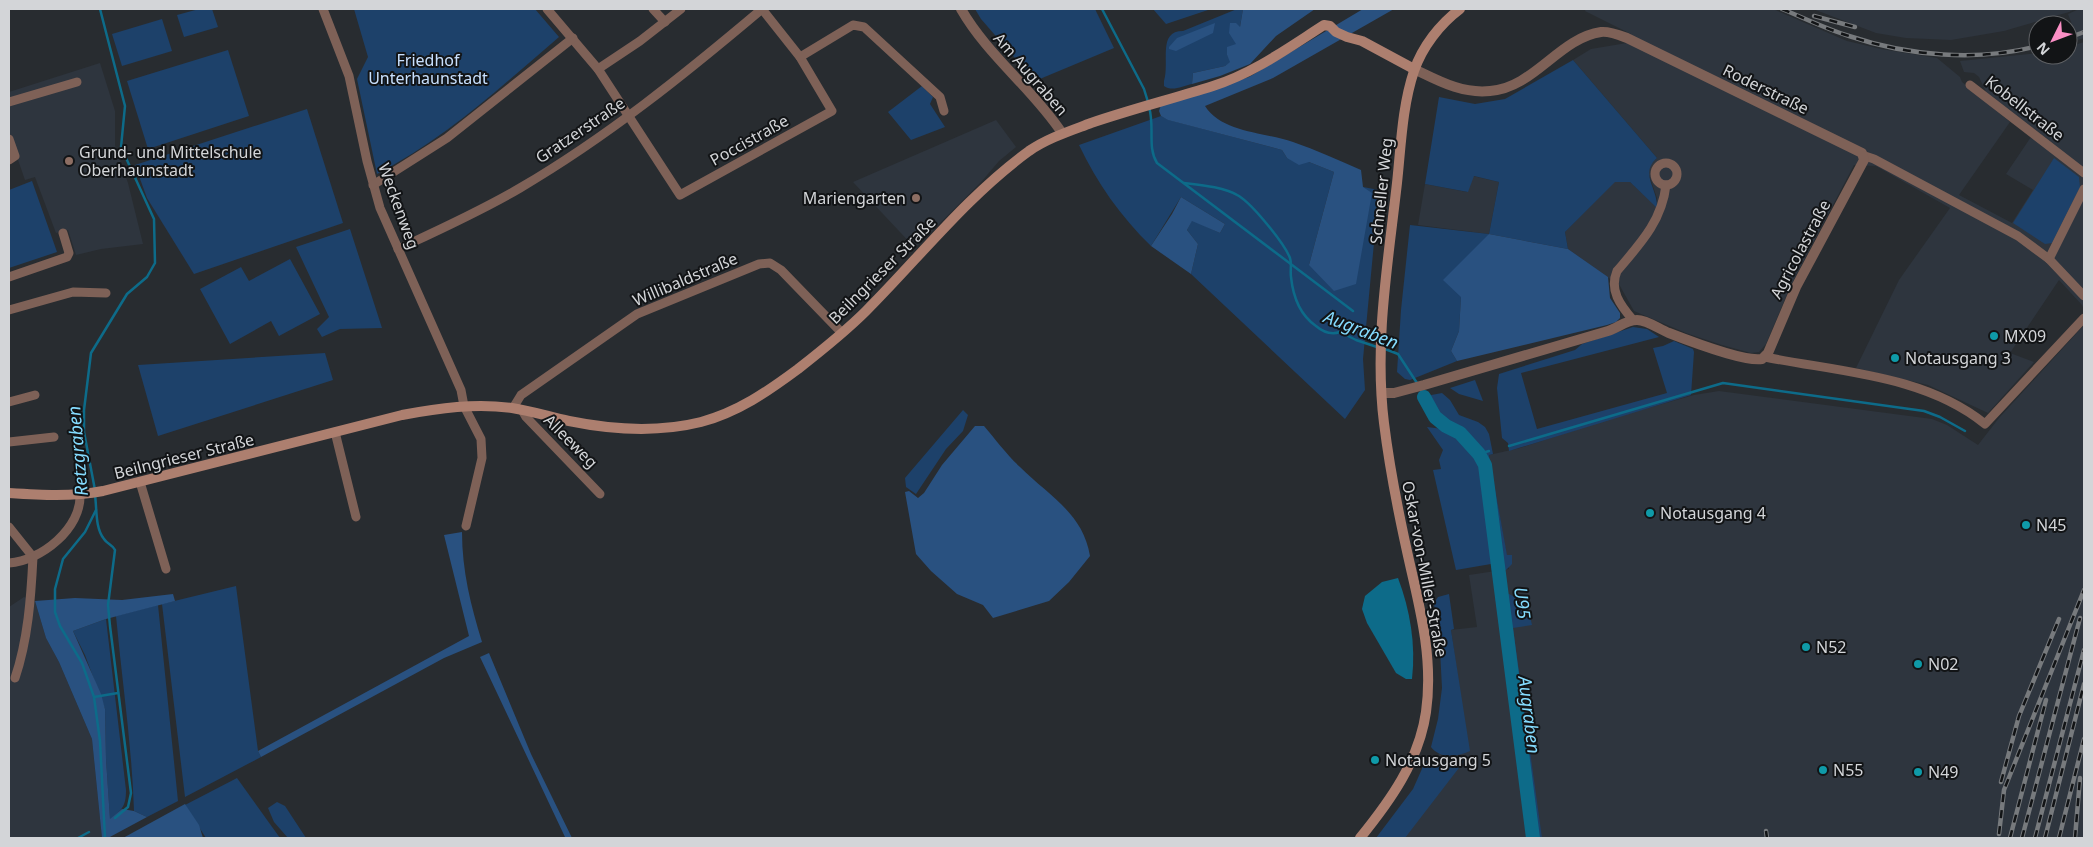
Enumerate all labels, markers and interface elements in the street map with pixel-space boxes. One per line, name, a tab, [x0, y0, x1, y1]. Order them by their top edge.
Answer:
north arrow	[2028, 15, 2078, 65]
street label: Am Augraben	[989, 28, 1073, 120]
text: N	[2032, 38, 2054, 60]
park label: Friedhof Unterhaunstadt	[368, 49, 488, 89]
street label: Roderstraße	[1719, 59, 1813, 119]
street label: Kobellstraße	[1981, 70, 2069, 146]
street label: Gratzerstraße	[531, 92, 629, 168]
street label: Poccistraße	[706, 109, 792, 171]
street label: Schneller Weg	[1364, 137, 1398, 245]
place label: Grund- und Mittelschule Oberhaunstadt	[79, 141, 262, 181]
marker: Grund- und Mittelschule Oberhaunstadt	[63, 155, 75, 167]
street label: Weckenweg	[373, 160, 425, 252]
place label: Mariengarten	[803, 187, 906, 209]
marker: Mariengarten	[910, 192, 922, 204]
street label: Agricolastraße	[1765, 196, 1835, 302]
street label: Beilngrieser Straße	[823, 211, 941, 329]
street label: Willibaldstraße	[629, 247, 741, 311]
water label: Augraben	[1319, 303, 1402, 354]
place label: MX09	[2004, 325, 2046, 347]
marker: MX09	[1988, 330, 2000, 342]
place label: Notausgang 3	[1905, 347, 2011, 369]
marker: Notausgang 3	[1889, 352, 1901, 364]
water label: Retzgraben	[61, 405, 93, 497]
street label: Alleeweg	[539, 409, 603, 473]
street label: Beilngrieser Straße	[112, 428, 256, 484]
street label: Oskar-von-Miller-Straße	[1397, 479, 1453, 659]
place label: Notausgang 4	[1660, 502, 1766, 524]
marker: Notausgang 4	[1644, 507, 1656, 519]
place label: N45	[2036, 514, 2066, 536]
marker: N45	[2020, 519, 2032, 531]
water label: U95	[1509, 586, 1537, 620]
place label: N52	[1816, 636, 1846, 658]
marker: N52	[1800, 641, 1812, 653]
place label: N02	[1928, 653, 1958, 675]
marker: N02	[1912, 658, 1924, 670]
water label: Augraben	[1513, 673, 1547, 755]
place label: Notausgang 5	[1385, 749, 1491, 771]
marker: Notausgang 5	[1369, 754, 1381, 766]
place label: N55	[1833, 759, 1863, 781]
place label: N49	[1928, 761, 1958, 783]
marker: N55	[1817, 764, 1829, 776]
marker: N49	[1912, 766, 1924, 778]

